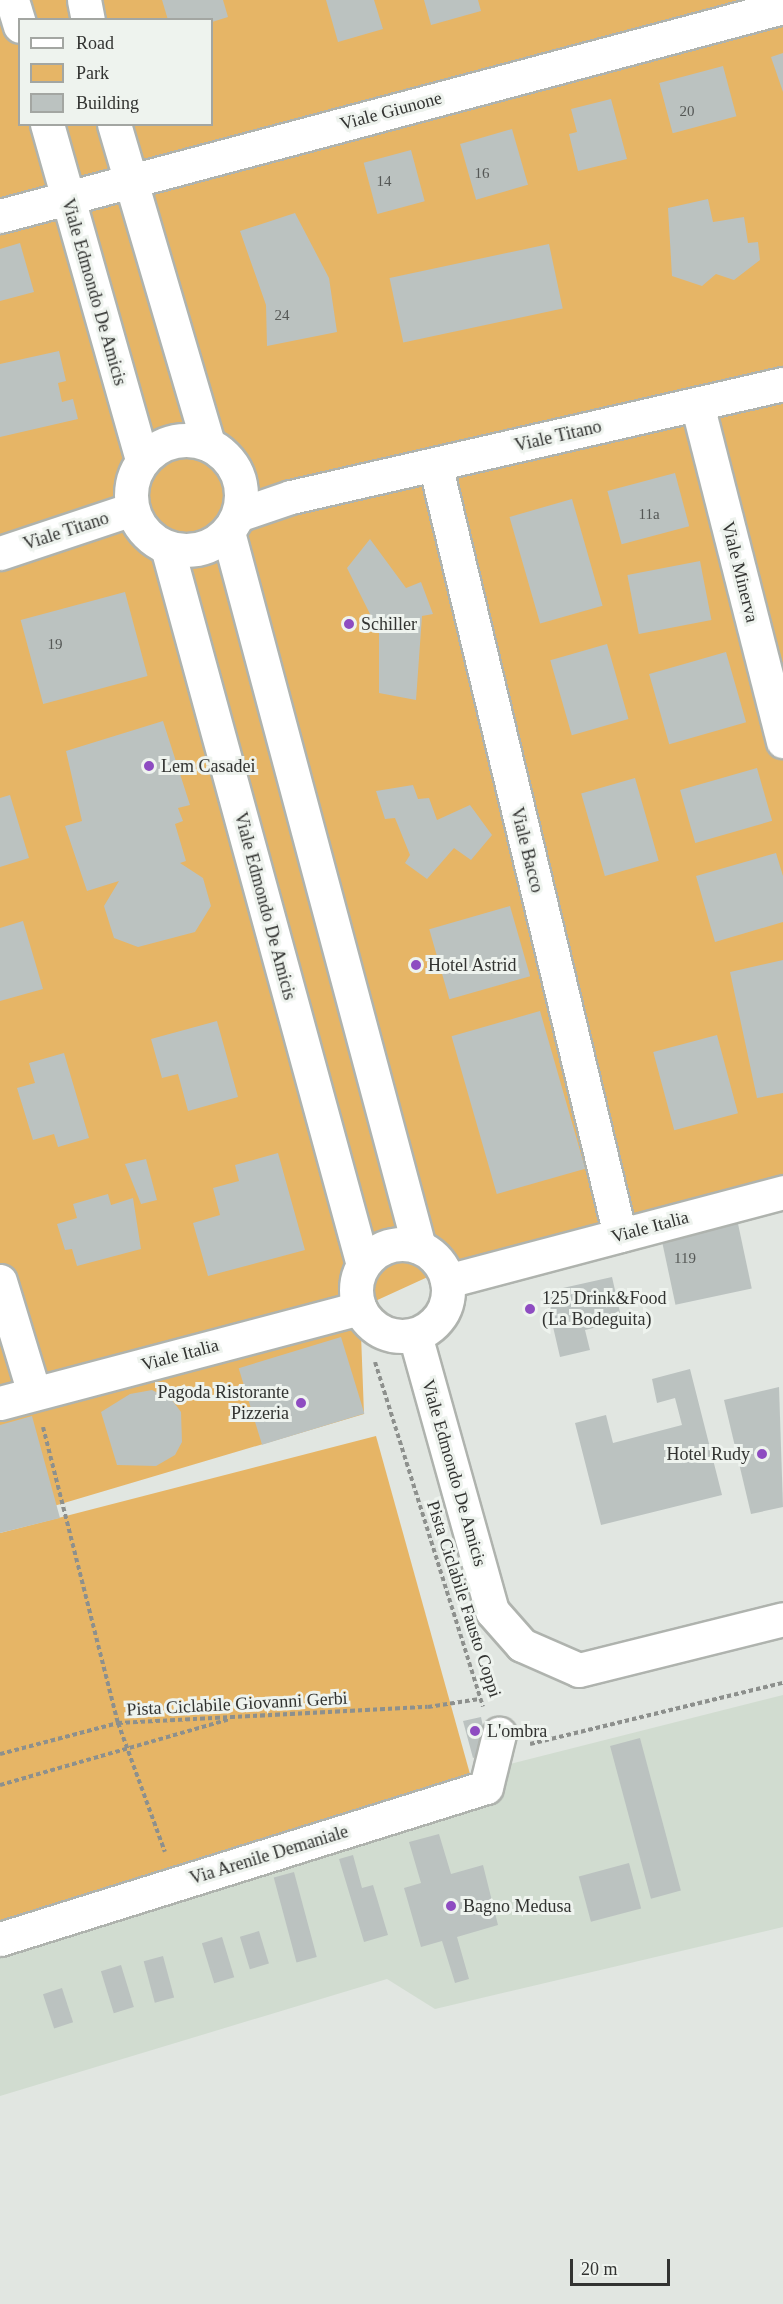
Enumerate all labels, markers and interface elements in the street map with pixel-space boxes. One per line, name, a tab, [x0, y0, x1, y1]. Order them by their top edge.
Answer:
legend	[18, 18, 213, 126]
text: Road	[76, 33, 114, 53]
text: Park	[76, 63, 109, 83]
street label: Viale Giunone	[338, 87, 444, 135]
text: Building	[76, 93, 139, 113]
house number: 20	[680, 103, 694, 121]
house number: 16	[474, 165, 490, 183]
house number: 14	[376, 173, 392, 191]
street label: Viale Edmondo De Amicis	[57, 196, 131, 388]
house number: 24	[274, 307, 290, 325]
street label: Viale Titano	[512, 415, 604, 457]
house number: 11a	[638, 506, 660, 524]
street label: Viale Titano	[20, 507, 112, 555]
street label: Viale Minerva	[717, 519, 763, 625]
place label: Schiller	[361, 613, 417, 635]
marker: Schiller	[342, 617, 356, 631]
house number: 19	[48, 636, 62, 654]
place label: Lem Casadei	[161, 755, 255, 777]
marker: Lem Casadei	[142, 759, 156, 773]
street label: Viale Bacco	[506, 805, 548, 895]
street label: Viale Edmondo De Amicis	[229, 809, 301, 1003]
place label: Hotel Astrid	[428, 954, 517, 976]
marker: Hotel Astrid	[409, 958, 423, 972]
street label: Viale Italia	[609, 1206, 691, 1248]
house number: 119	[674, 1250, 696, 1268]
place label: 125 Drink&Food (La Bodeguita)	[542, 1288, 667, 1330]
marker: 125 Drink&Food (La Bodeguita)	[523, 1302, 537, 1316]
street label: Viale Italia	[139, 1334, 221, 1376]
street label: Viale Edmondo De Amicis	[417, 1377, 491, 1569]
place label: Pagoda Ristorante Pizzeria	[158, 1382, 289, 1424]
marker: Pagoda Ristorante Pizzeria	[294, 1396, 308, 1410]
place label: Hotel Rudy	[667, 1443, 750, 1465]
marker: Hotel Rudy	[755, 1447, 769, 1461]
street label: Pista Ciclabile Fausto Coppi	[422, 1498, 506, 1700]
street label: Pista Ciclabile Giovanni Gerbi	[126, 1687, 348, 1721]
place label: L'ombra	[487, 1720, 547, 1742]
marker: L'ombra	[468, 1724, 482, 1738]
street label: Via Arenile Demaniale	[187, 1820, 351, 1890]
place label: Bagno Medusa	[463, 1895, 571, 1917]
marker: Bagno Medusa	[444, 1899, 458, 1913]
scale bar	[573, 2247, 674, 2285]
text: 20 m	[581, 2259, 618, 2279]

